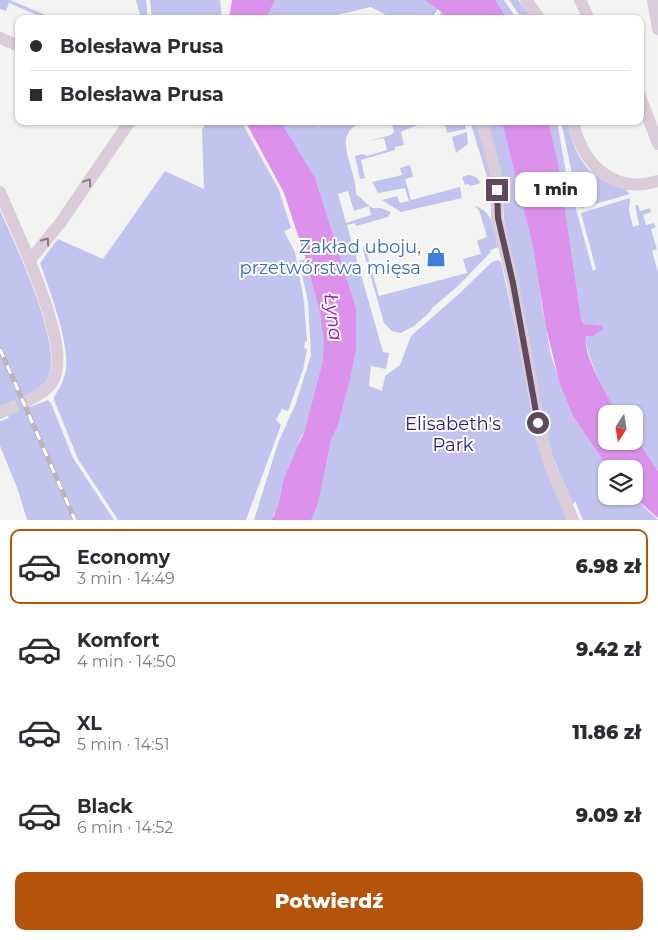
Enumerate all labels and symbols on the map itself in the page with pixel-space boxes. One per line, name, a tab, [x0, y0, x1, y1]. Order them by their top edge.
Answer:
callout: 1 min	[514, 172, 597, 208]
one-way arrow	[82, 178, 91, 187]
route end	[486, 179, 508, 201]
place label: Zakład uboju, przetwórstwa mięsa	[240, 236, 421, 279]
one-way arrow	[40, 238, 49, 247]
shop icon: Zakład uboju, przetwórstwa mięsa	[425, 246, 447, 268]
water label: Łyna	[319, 292, 348, 342]
north arrow	[598, 405, 642, 450]
route start	[527, 412, 549, 434]
park label: Elisabeth's Park	[405, 413, 501, 456]

